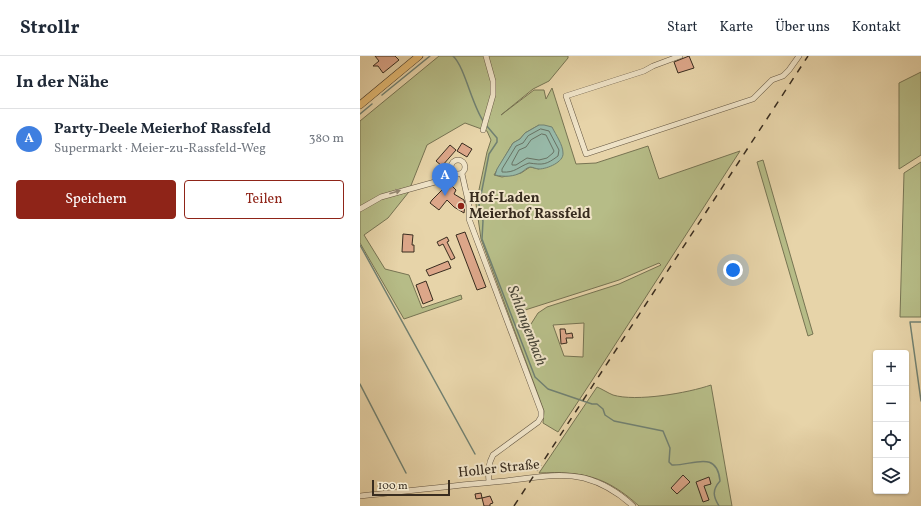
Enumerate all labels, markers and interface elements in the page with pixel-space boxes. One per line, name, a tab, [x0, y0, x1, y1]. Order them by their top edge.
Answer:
text: Strollr	[20, 15, 80, 41]
text: Start	[667, 18, 697, 37]
text: Karte	[719, 18, 753, 37]
text: Über uns	[775, 18, 830, 37]
text: Kontakt	[852, 18, 901, 37]
text: In der Nähe	[16, 71, 109, 94]
text: Party-Deele Meierhof Rassfeld	[54, 119, 271, 140]
text: A	[24, 130, 34, 148]
text: 380 m	[309, 130, 344, 148]
text: Supermarkt · Meier-zu-Rassfeld-Weg	[54, 140, 266, 158]
pin: A	[432, 163, 458, 196]
button: Speichern	[16, 180, 176, 219]
button: Teilen	[184, 180, 344, 219]
one-way arrow	[390, 189, 402, 195]
place label: Hof-Laden Meierhof Rassfeld	[469, 189, 591, 224]
marker: Hof-Laden Meierhof Rassfeld	[456, 201, 466, 211]
your location	[723, 260, 743, 280]
water label: Schlangenbach	[501, 283, 551, 369]
map controls	[873, 350, 909, 494]
button: +	[873, 350, 909, 386]
button: −	[873, 386, 909, 422]
button: locate	[873, 422, 909, 458]
street label: Holler Straße	[457, 455, 541, 483]
button: layers	[873, 458, 909, 494]
scale bar	[372, 478, 450, 497]
text: 100 m	[378, 479, 408, 494]

